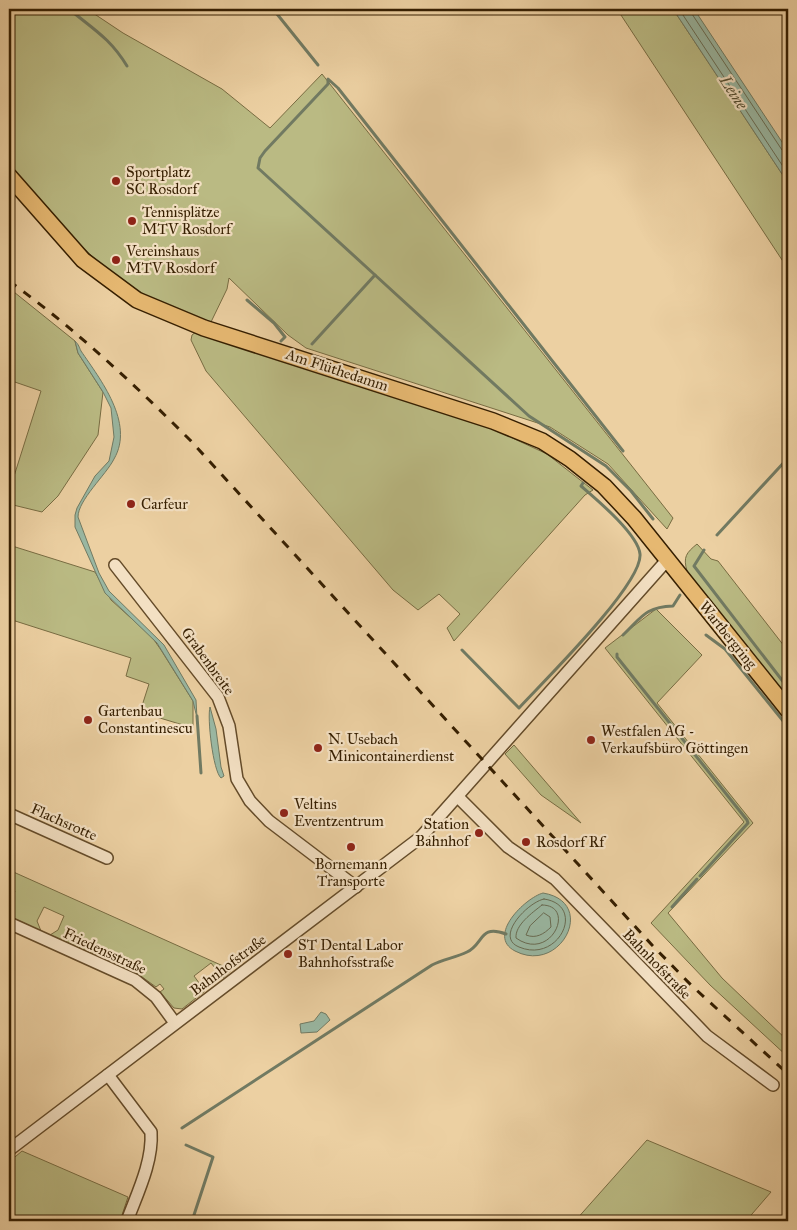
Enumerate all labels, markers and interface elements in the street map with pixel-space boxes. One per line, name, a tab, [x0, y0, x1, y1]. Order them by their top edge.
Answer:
water label: Leine	[715, 71, 752, 114]
place label: Sportplatz SC Rosdorf	[126, 163, 200, 198]
marker: Sportplatz SC Rosdorf	[110, 175, 122, 187]
place label: Tennisplätze MTV Rosdorf	[142, 203, 234, 238]
marker: Tennisplätze MTV Rosdorf	[126, 215, 138, 227]
place label: Vereinshaus MTV Rosdorf	[125, 242, 218, 277]
marker: Vereinshaus MTV Rosdorf	[110, 254, 122, 266]
street label: Am Flüthedamm	[283, 345, 391, 395]
place label: Carfeur	[141, 495, 188, 513]
marker: Carfeur	[125, 498, 137, 510]
street label: Wartbergring	[695, 598, 761, 673]
street label: Grabenbreite	[177, 624, 239, 698]
place label: Gartenbau Constantinescu	[98, 702, 193, 737]
marker: Gartenbau Constantinescu	[82, 714, 94, 726]
place label: Westfalen AG - Verkaufsbüro Göttingen	[600, 722, 748, 757]
place label: N. Usebach Minicontainerdienst	[328, 730, 455, 765]
marker: Westfalen AG - Verkaufsbüro Göttingen	[585, 734, 597, 746]
marker: N. Usebach Minicontainerdienst	[312, 742, 324, 754]
place label: Veltins Eventzentrum	[293, 795, 384, 830]
street label: Flachsrotte	[28, 799, 100, 845]
marker: Veltins Eventzentrum	[278, 807, 290, 819]
place label: Station Bahnhof	[415, 815, 472, 850]
marker: Station Bahnhof	[473, 827, 485, 839]
place label: Rosdorf Rf	[536, 833, 607, 851]
marker: Rosdorf Rf	[520, 836, 532, 848]
marker: Bornemann Transporte	[345, 841, 357, 853]
place label: Bornemann Transporte	[315, 855, 387, 890]
street label: Friedensstraße	[61, 924, 149, 978]
street label: Bahnhofstraße	[619, 925, 695, 1003]
street label: Bahnhofstraße	[186, 931, 270, 999]
place label: ST Dental Labor Bahnhofsstraße	[298, 936, 404, 971]
marker: ST Dental Labor Bahnhofsstraße	[282, 948, 294, 960]

